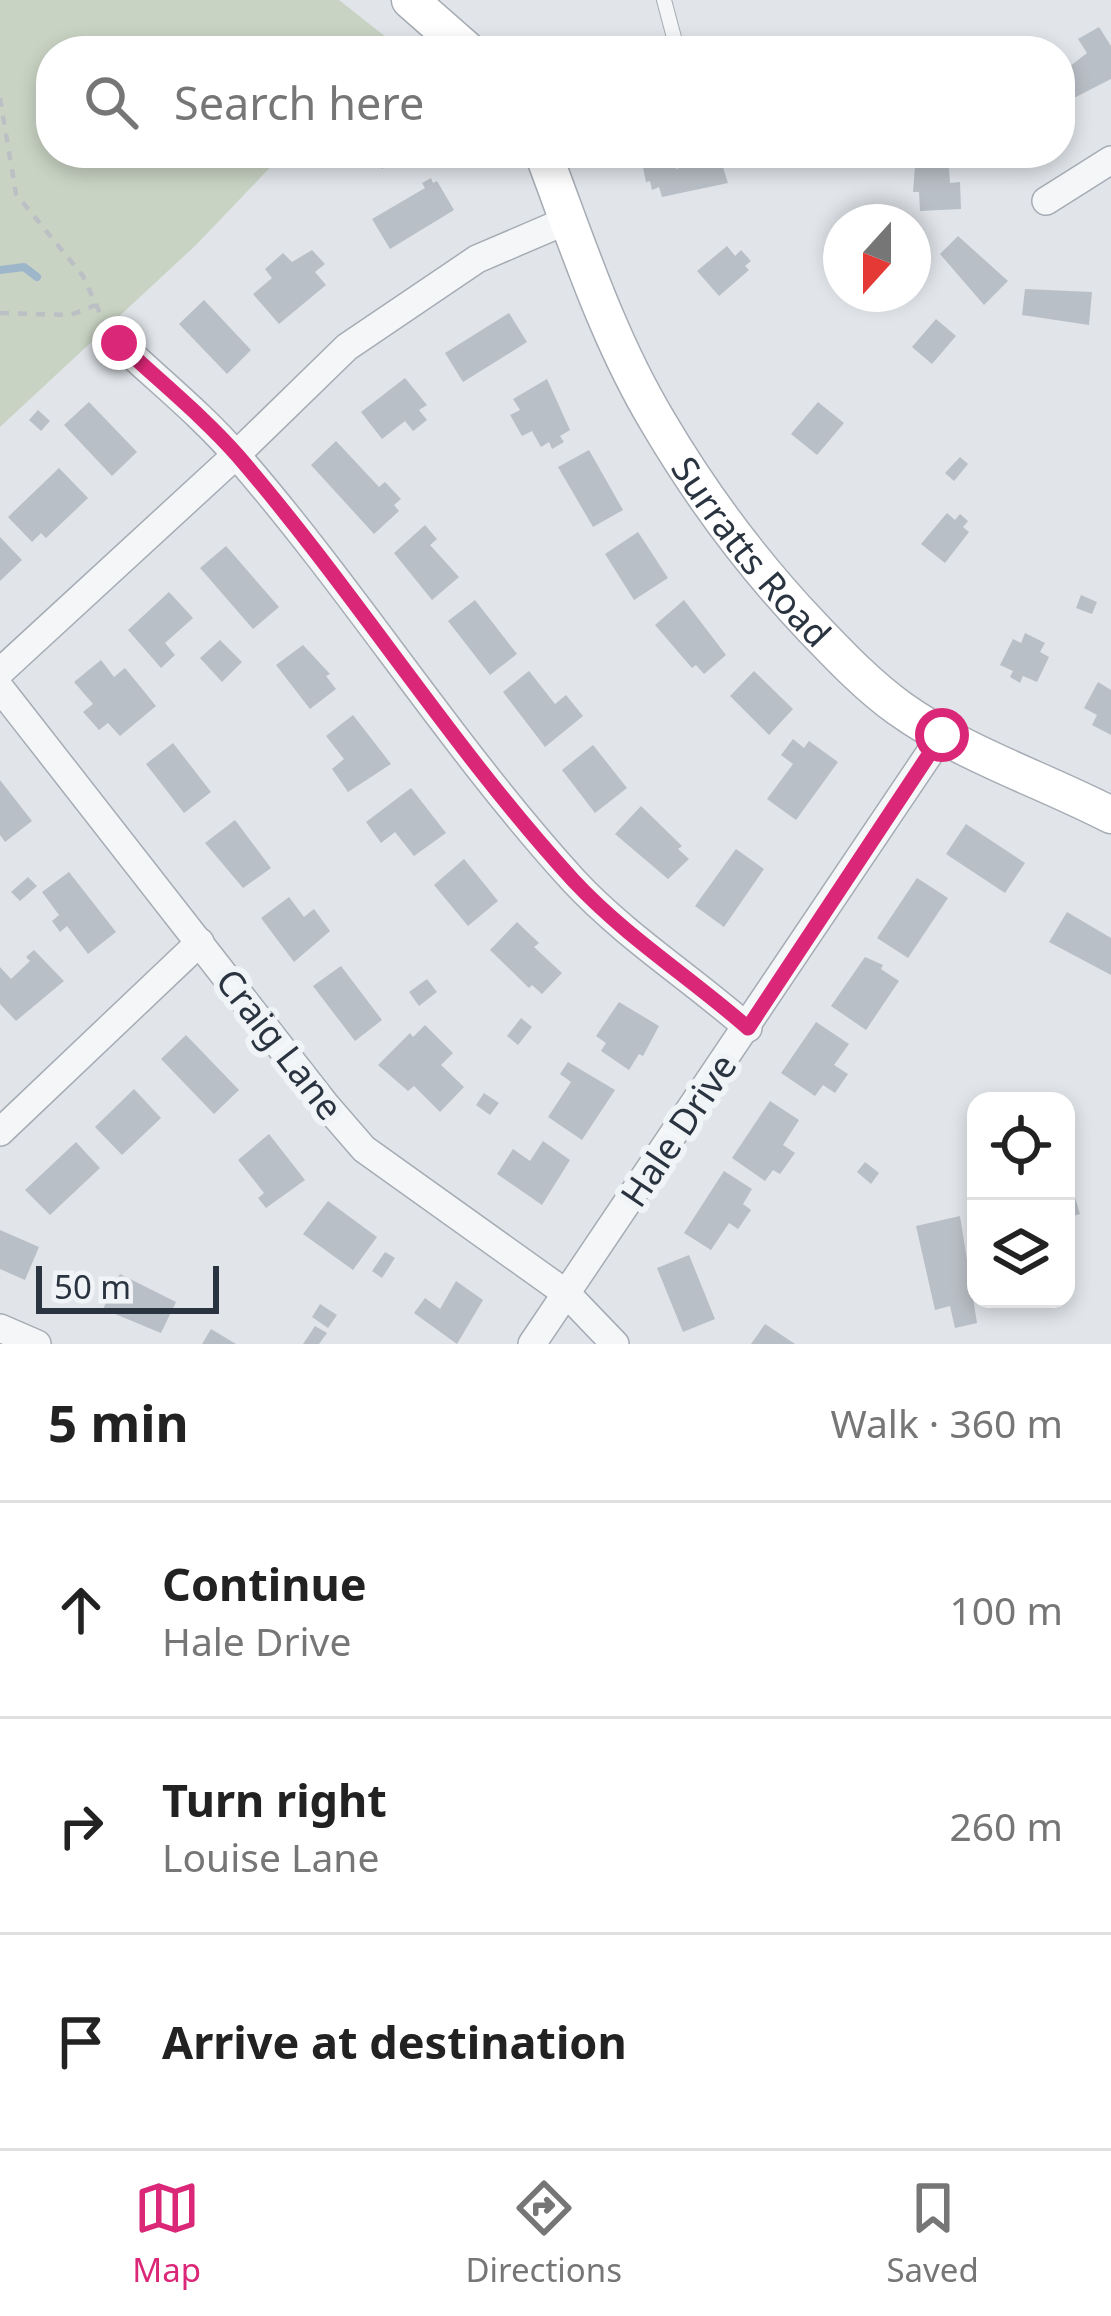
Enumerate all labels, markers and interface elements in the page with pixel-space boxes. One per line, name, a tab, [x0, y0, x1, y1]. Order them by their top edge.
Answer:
search box	[36, 36, 1075, 168]
icon: search	[78, 69, 144, 135]
text: Search here	[174, 72, 424, 133]
north arrow	[823, 204, 931, 312]
route end	[92, 316, 146, 370]
street label: Surratts Road	[661, 447, 842, 657]
route start	[915, 708, 969, 762]
street label: Craig Lane	[205, 958, 355, 1130]
street label: Hale Drive	[609, 1044, 747, 1216]
map controls	[967, 1092, 1075, 1308]
button: locate	[967, 1092, 1075, 1200]
button: layers	[967, 1200, 1075, 1308]
scale bar	[36, 1260, 219, 1313]
text: 50 m	[54, 1264, 131, 1309]
text: 5 min	[48, 1387, 189, 1457]
text: Walk · 360 m	[830, 1396, 1063, 1449]
text: Continue	[162, 1553, 367, 1614]
icon: ahead	[48, 1577, 114, 1643]
text: 100 m	[949, 1583, 1063, 1636]
text: Hale Drive	[162, 1614, 351, 1667]
text: Turn right	[162, 1769, 387, 1830]
icon: right	[48, 1793, 114, 1859]
text: 260 m	[949, 1799, 1063, 1852]
text: Louise Lane	[162, 1830, 379, 1883]
icon: arrive	[48, 2009, 114, 2075]
text: Arrive at destination	[162, 2011, 627, 2072]
tab: Map	[132, 2175, 201, 2292]
tab: Directions	[465, 2175, 622, 2292]
tab: Saved	[886, 2175, 979, 2292]

